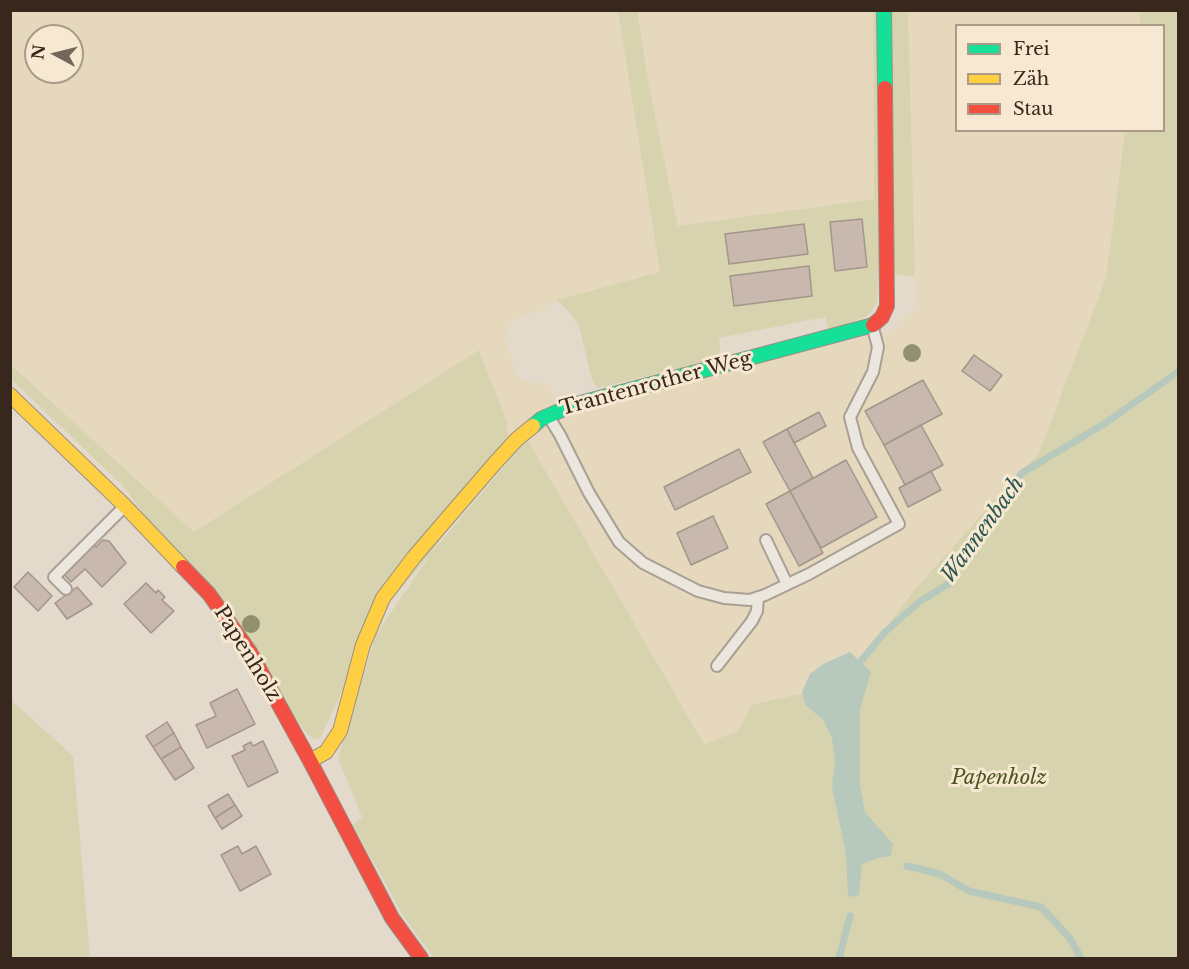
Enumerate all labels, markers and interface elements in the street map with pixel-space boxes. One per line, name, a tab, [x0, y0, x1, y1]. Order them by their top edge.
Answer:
north arrow	[24, 24, 84, 84]
legend	[955, 24, 1165, 132]
text: Frei	[1013, 38, 1050, 60]
text: N	[27, 43, 49, 61]
text: Zäh	[1013, 68, 1049, 90]
text: Stau	[1013, 98, 1053, 120]
street label: Trantenrother Weg	[557, 347, 755, 421]
water label: Wannenbach	[936, 472, 1030, 588]
street label: Papenholz	[208, 602, 286, 706]
park label: Papenholz	[951, 766, 1047, 790]

